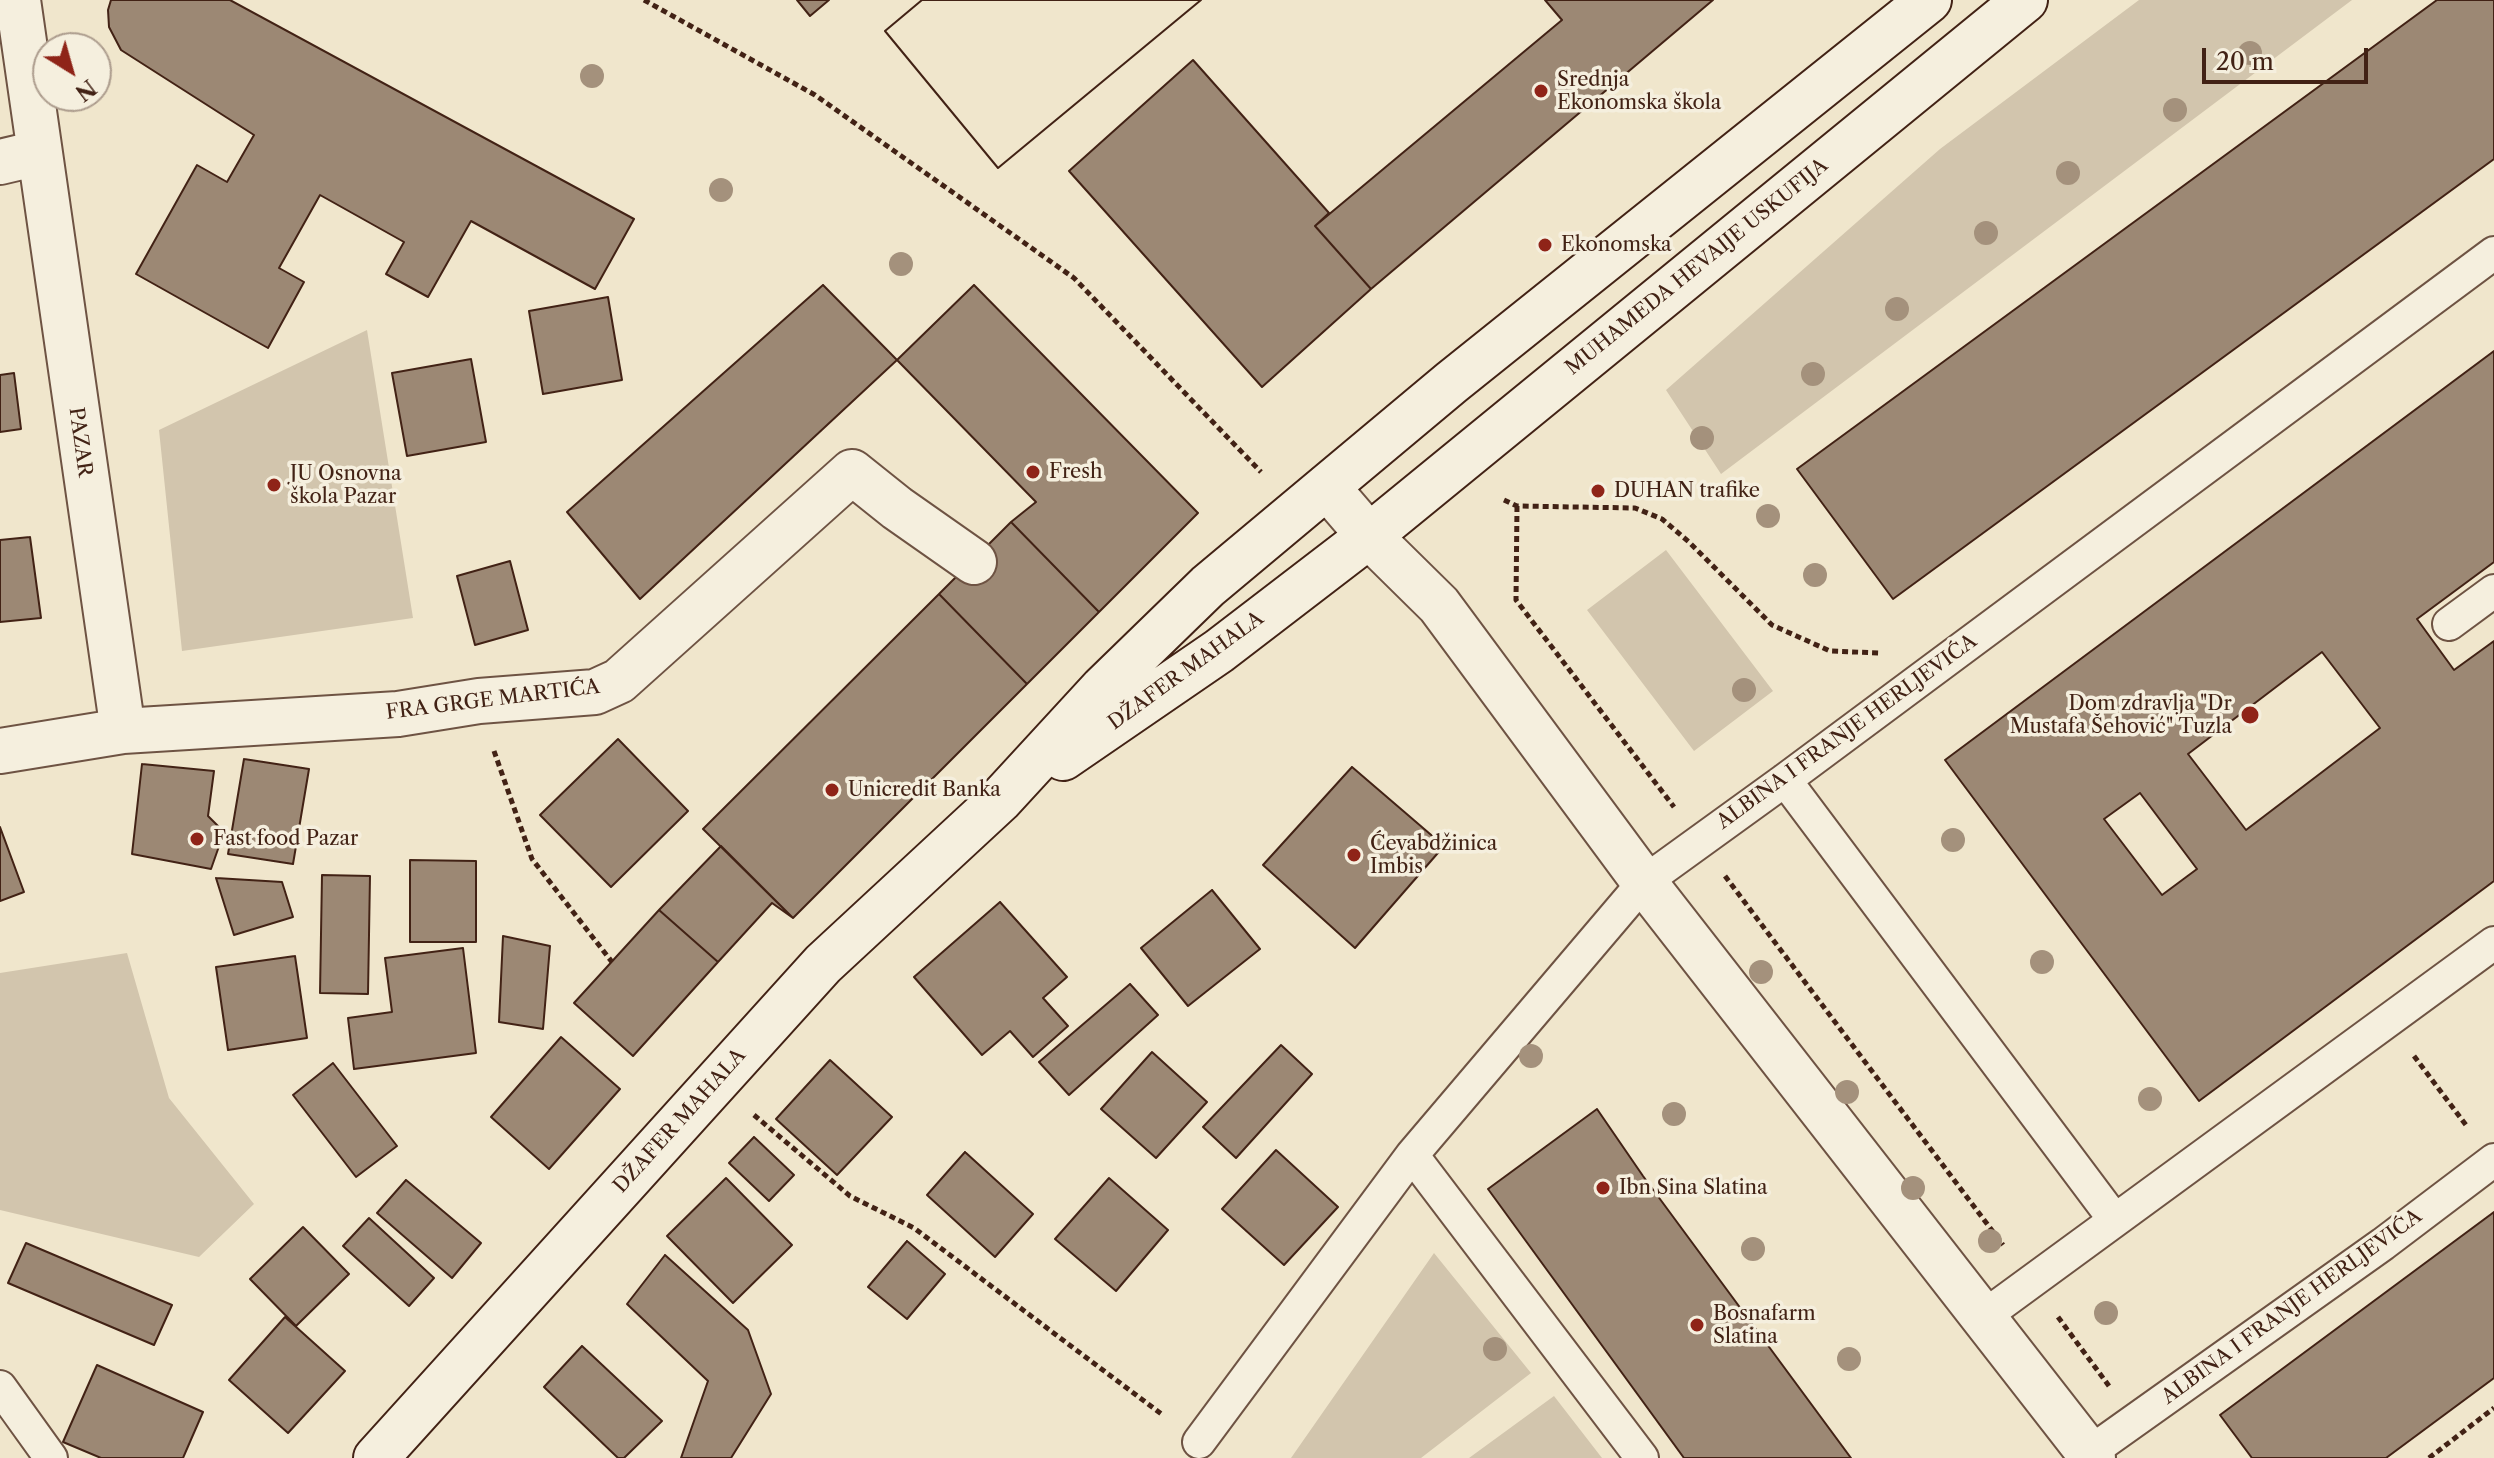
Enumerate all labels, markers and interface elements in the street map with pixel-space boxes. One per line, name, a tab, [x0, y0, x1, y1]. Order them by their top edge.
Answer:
north arrow	[32, 32, 112, 112]
scale bar	[2206, 32, 2372, 82]
text: 20 m	[2216, 47, 2274, 76]
place label: Srednja Ekonomska škola	[1557, 68, 1721, 115]
text: N	[70, 73, 101, 107]
marker: Srednja Ekonomska škola	[1532, 82, 1550, 100]
street label: MUHAMEDA HEVAIJE USKUFIJA	[1561, 154, 1833, 380]
place label: Ekonomska	[1561, 233, 1672, 257]
marker: Ekonomska	[1536, 236, 1554, 254]
street label: PAZAR	[63, 406, 97, 478]
place label: Fresh	[1049, 460, 1103, 484]
place label: JU Osnovna škola Pazar	[290, 462, 401, 509]
marker: Fresh	[1024, 463, 1042, 481]
marker: JU Osnovna škola Pazar	[265, 476, 283, 494]
place label: DUHAN trafike	[1614, 479, 1760, 503]
marker: DUHAN trafike	[1589, 482, 1607, 500]
street label: DŽAFER MAHALA	[1104, 607, 1268, 735]
street label: ALBINA I FRANJE HERLJEVIĆA	[1712, 630, 1982, 834]
street label: FRA GRGE MARTIĆA	[385, 675, 601, 725]
place label: Dom zdravlja "Dr Mustafa Šehović" Tuzla	[2010, 692, 2232, 739]
marker: Dom zdravlja "Dr Mustafa Šehović" Tuzla	[2239, 704, 2261, 726]
place label: Unicredit Banka	[848, 778, 1001, 802]
marker: Unicredit Banka	[823, 781, 841, 799]
place label: Fast food Pazar	[213, 827, 358, 851]
marker: Fast food Pazar	[188, 830, 206, 848]
place label: Ćevabdžinica Imbis	[1370, 832, 1497, 879]
marker: Ćevabdžinica Imbis	[1345, 846, 1363, 864]
street label: DŽAFER MAHALA	[609, 1044, 751, 1198]
place label: Ibn Sina Slatina	[1619, 1176, 1768, 1200]
marker: Ibn Sina Slatina	[1594, 1179, 1612, 1197]
street label: ALBINA I FRANJE HERLJEVIĆA	[2157, 1205, 2427, 1409]
place label: Bosnafarm Slatina	[1713, 1302, 1816, 1349]
marker: Bosnafarm Slatina	[1688, 1316, 1706, 1334]

